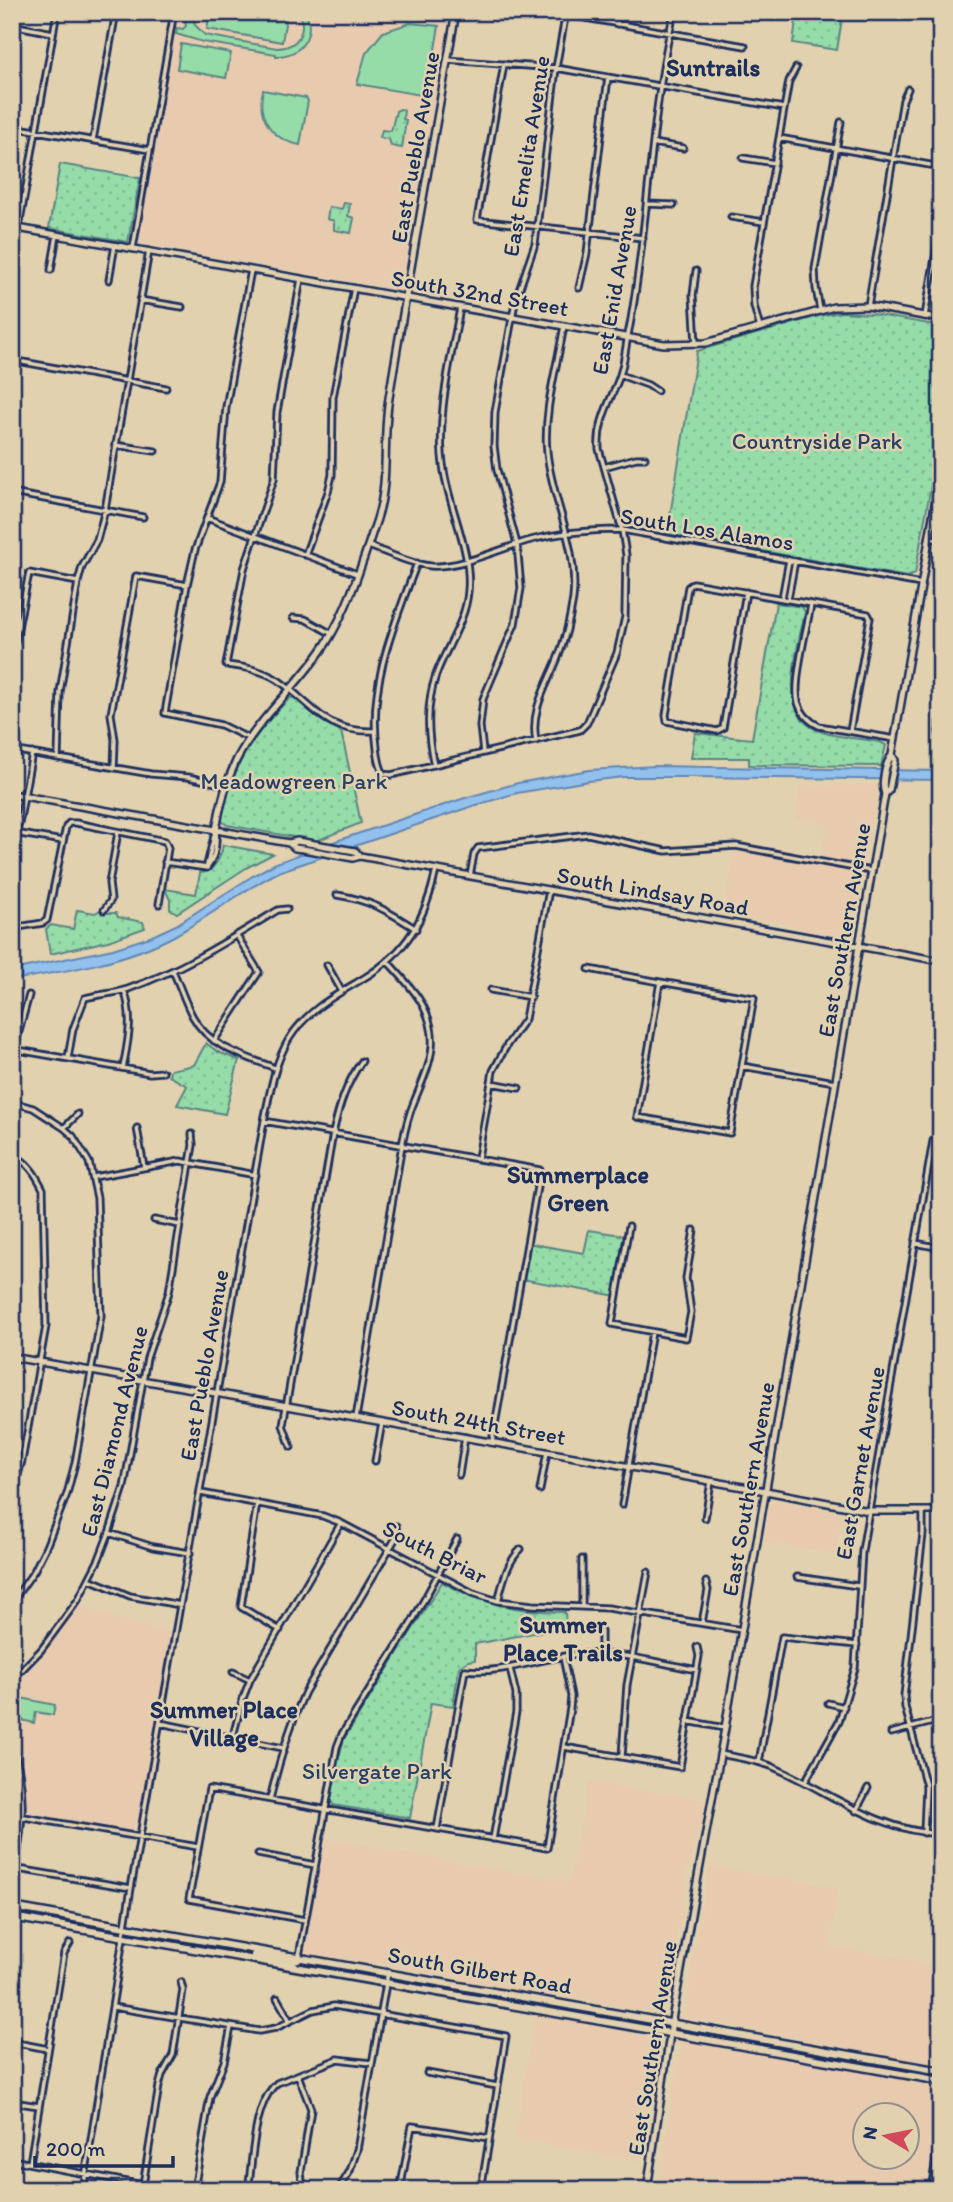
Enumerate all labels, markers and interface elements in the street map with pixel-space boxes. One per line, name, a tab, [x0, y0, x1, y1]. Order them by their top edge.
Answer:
street label: East Pueblo Avenue	[384, 49, 446, 245]
district label: Suntrails	[666, 53, 760, 82]
street label: East Emelita Avenue	[496, 54, 556, 258]
street label: East Enid Avenue	[585, 203, 643, 377]
street label: South 32nd Street	[389, 264, 571, 322]
park label: Countryside Park	[732, 427, 903, 455]
street label: South Los Alamos	[618, 501, 796, 557]
park label: Meadowgreen Park	[201, 767, 387, 795]
street label: East Southern Avenue	[811, 821, 877, 1039]
street label: South Lindsay Road	[555, 860, 752, 922]
district label: Summerplace Green	[507, 1160, 649, 1217]
street label: East Pueblo Avenue	[173, 1267, 235, 1463]
street label: East Diamond Avenue	[74, 1323, 154, 1539]
street label: East Garnet Avenue	[829, 1364, 891, 1562]
street label: East Southern Avenue	[715, 1380, 781, 1598]
street label: South 24th Street	[390, 1393, 568, 1451]
street label: South Briar	[378, 1514, 492, 1590]
district label: Summer Place Trails	[503, 1610, 623, 1667]
district label: Summer Place Village	[150, 1695, 298, 1753]
park label: Silvergate Park	[302, 1757, 452, 1785]
street label: East Southern Avenue	[621, 1939, 683, 2157]
street label: South Gilbert Road	[386, 1940, 575, 2000]
north arrow	[852, 2100, 922, 2170]
scale bar	[35, 2125, 173, 2169]
text: N	[857, 2125, 882, 2141]
text: 200 m	[46, 2136, 106, 2161]

